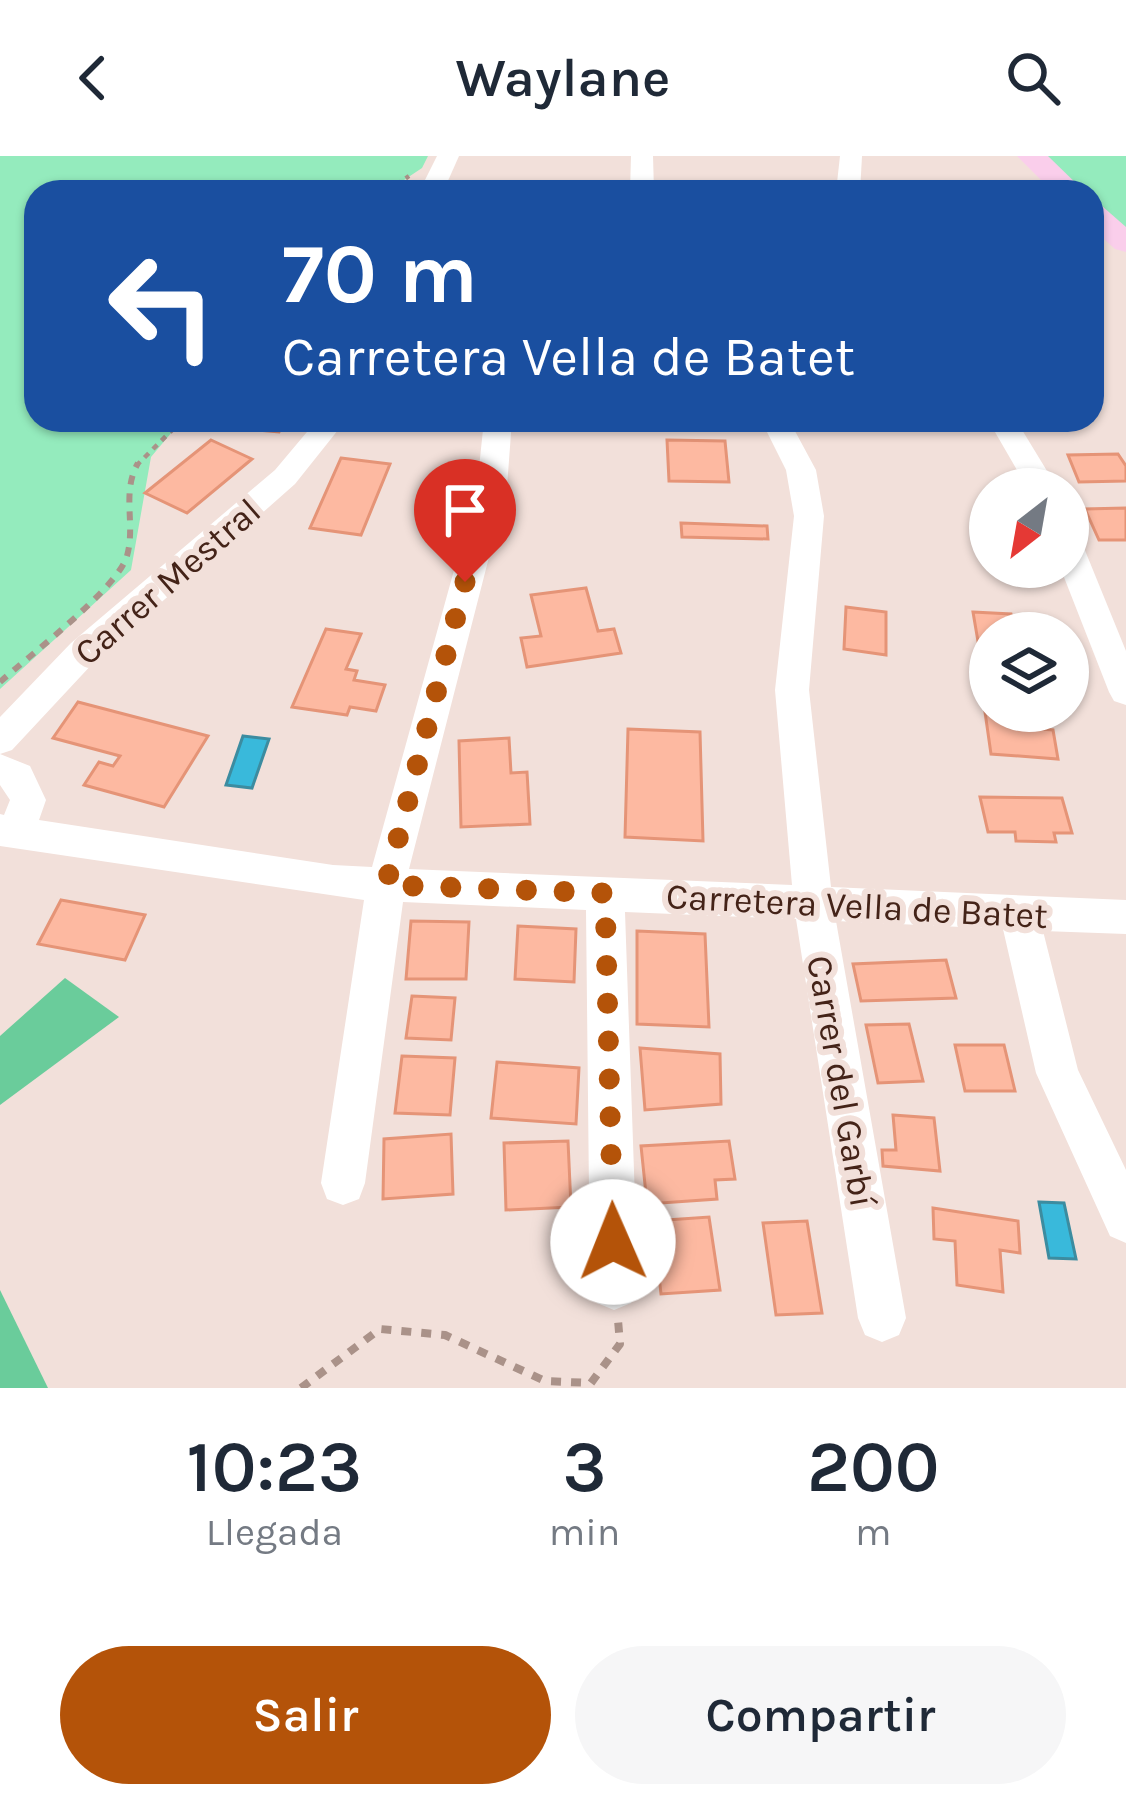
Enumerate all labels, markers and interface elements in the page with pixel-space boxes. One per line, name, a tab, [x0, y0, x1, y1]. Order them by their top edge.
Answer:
icon: back	[60, 45, 126, 111]
icon: search	[1000, 45, 1066, 111]
text: Waylane	[456, 46, 670, 110]
text: 70 m	[282, 225, 478, 323]
icon: left	[84, 228, 240, 384]
text: Carretera Vella de Batet	[282, 325, 855, 389]
pin	[414, 459, 516, 582]
north arrow	[969, 468, 1089, 588]
map controls	[969, 468, 1089, 732]
icon: arrive	[432, 477, 498, 543]
street label: Carrer Mestral	[66, 490, 269, 674]
button: layers	[969, 612, 1089, 732]
street label: Carretera Vella de Batet	[665, 875, 1049, 937]
street label: Carrer del Garbí	[798, 952, 884, 1210]
position arrow	[550, 1179, 676, 1305]
text: 10:23	[186, 1425, 362, 1509]
text: 3	[563, 1425, 607, 1509]
text: 200	[807, 1425, 940, 1509]
text: Llegada	[206, 1509, 343, 1555]
text: min	[549, 1509, 620, 1555]
text: m	[855, 1509, 891, 1555]
button: Salir	[60, 1646, 551, 1784]
button: Compartir	[575, 1646, 1066, 1784]

